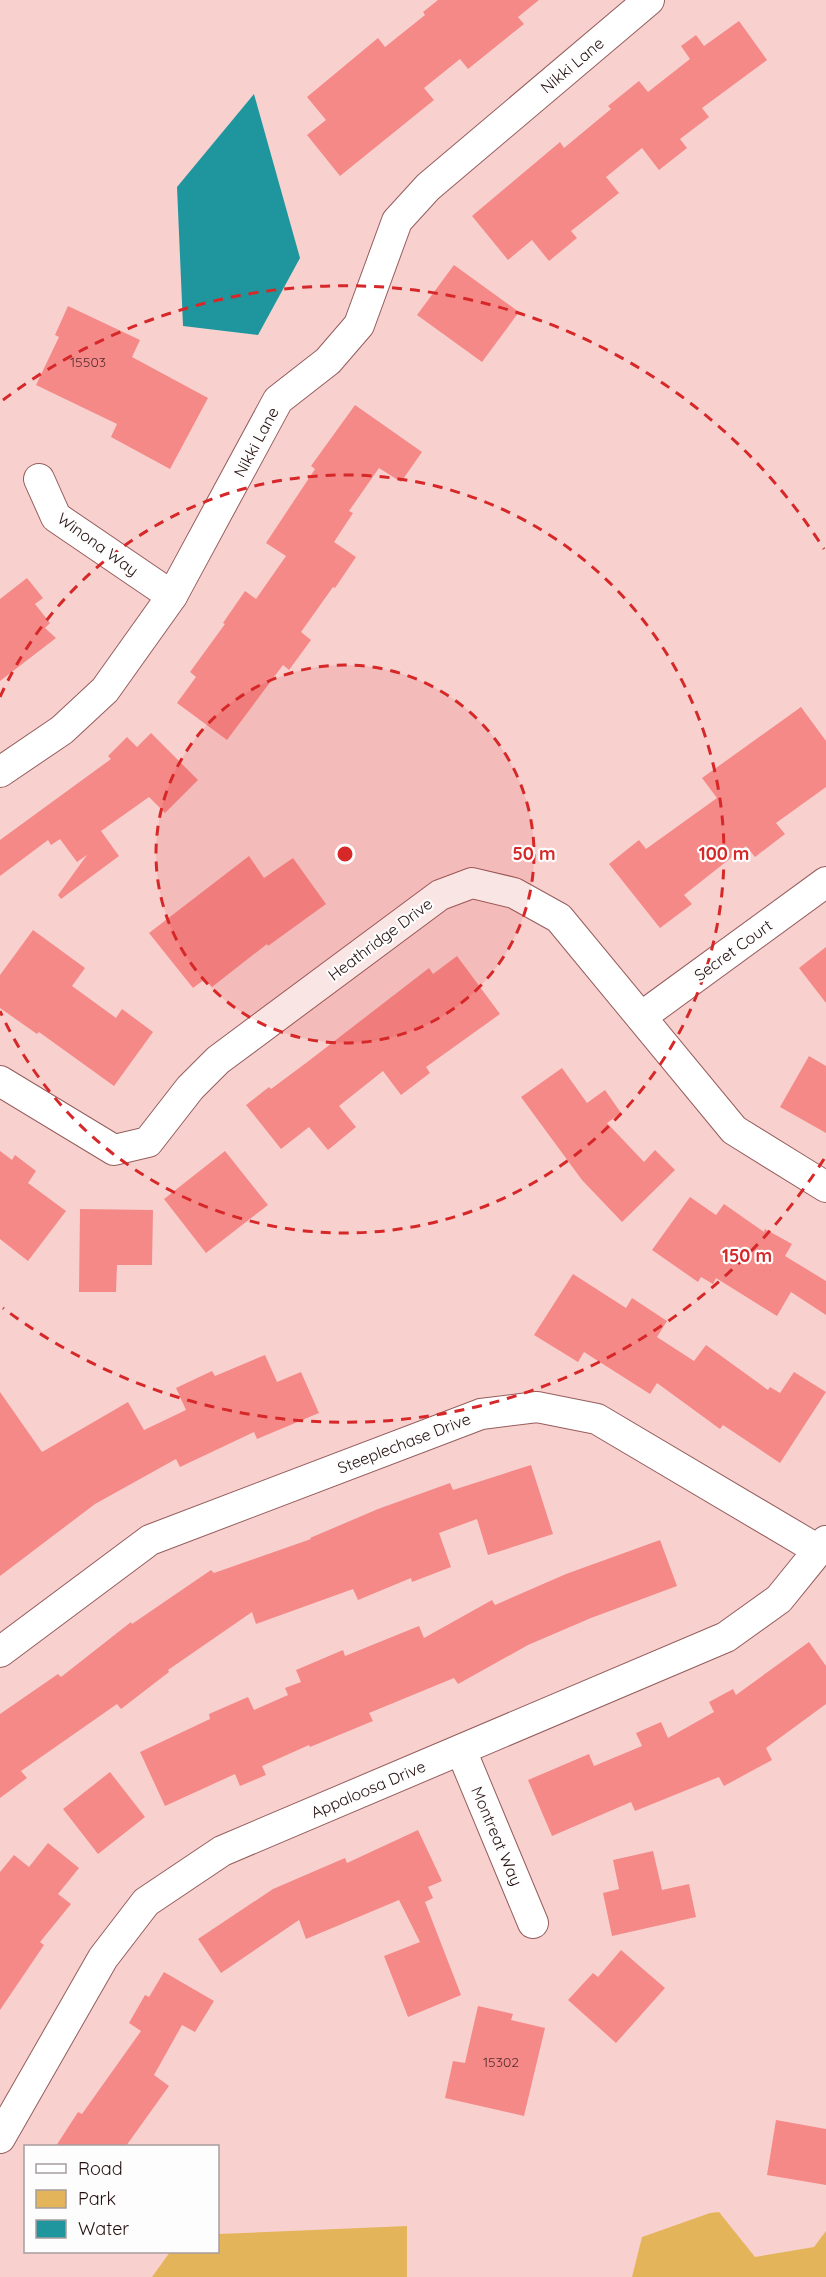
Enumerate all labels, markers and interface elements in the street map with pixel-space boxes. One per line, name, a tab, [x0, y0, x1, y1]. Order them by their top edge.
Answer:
street label: Nikki Lane	[536, 33, 608, 97]
house number: 15503	[70, 353, 106, 371]
street label: Nikki Lane	[229, 404, 283, 480]
street label: Winona Way	[54, 508, 142, 580]
text: 50 m	[512, 842, 556, 865]
text: 100 m	[699, 842, 749, 865]
centre of rings	[335, 844, 355, 864]
street label: Heathridge Drive	[324, 893, 436, 985]
street label: Secret Court	[690, 915, 776, 985]
text: 150 m	[722, 1244, 772, 1267]
street label: Steeplechase Drive	[335, 1408, 473, 1478]
street label: Appaloosa Drive	[308, 1756, 428, 1822]
street label: Montreat Way	[467, 1783, 527, 1889]
house number: 15302	[483, 2053, 519, 2071]
legend	[24, 2145, 219, 2253]
text: Road	[78, 2157, 123, 2180]
text: Park	[78, 2187, 116, 2210]
text: Water	[78, 2217, 129, 2240]

